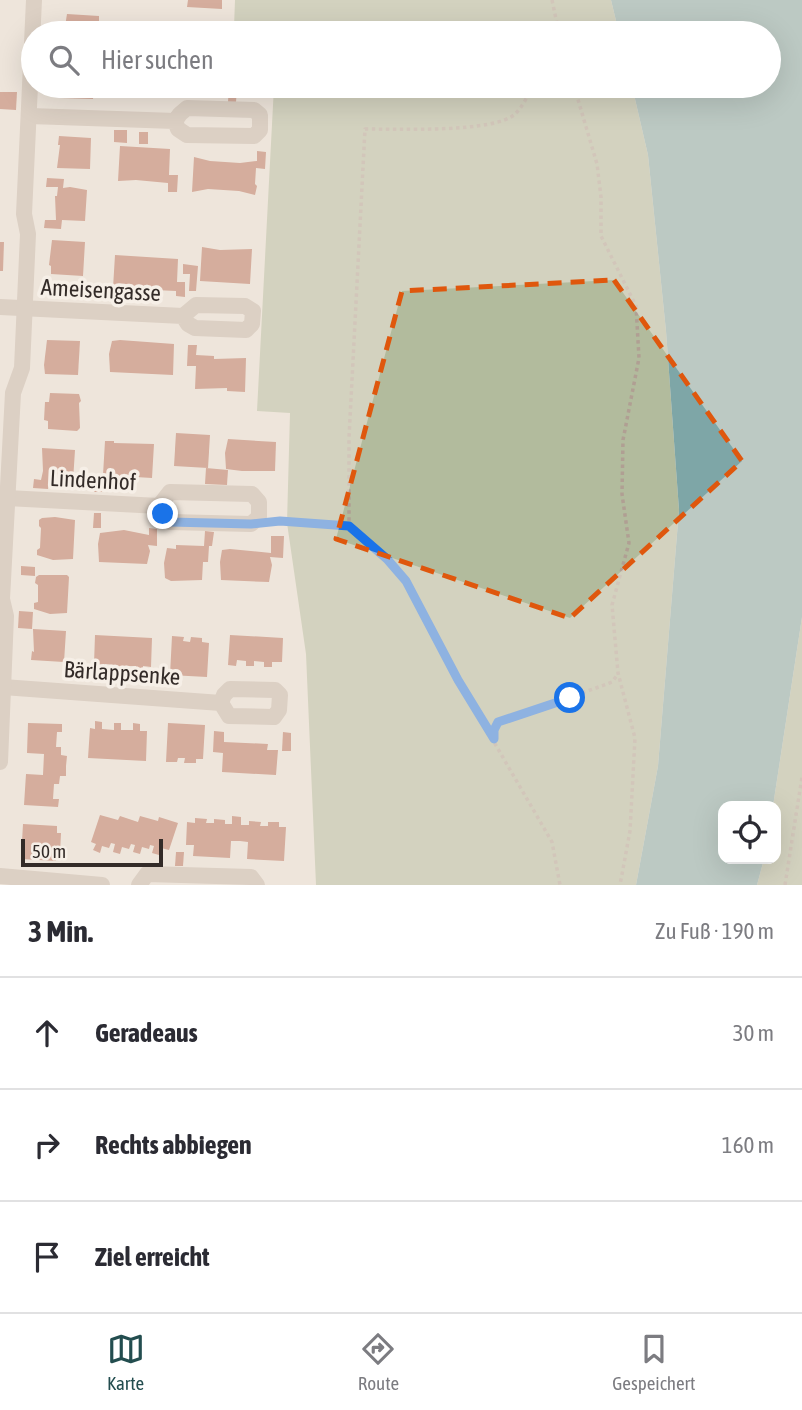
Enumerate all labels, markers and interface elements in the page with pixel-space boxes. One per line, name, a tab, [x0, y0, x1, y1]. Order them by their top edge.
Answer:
search box	[21, 21, 781, 98]
icon: search	[45, 41, 83, 79]
text: Hier suchen	[101, 45, 214, 75]
street label: Ameisengasse	[40, 274, 162, 306]
street label: Lindenhof	[49, 465, 137, 495]
route end	[147, 498, 178, 529]
street label: Bärlappsenke	[63, 656, 181, 690]
route start	[554, 682, 585, 713]
map controls	[718, 801, 781, 864]
button: locate	[718, 801, 781, 864]
scale bar	[21, 836, 163, 868]
text: 50 m	[32, 840, 66, 862]
text: 3 Min.	[28, 914, 93, 948]
text: Zu Fuß · 190 m	[655, 918, 774, 944]
icon: ahead	[28, 1014, 66, 1052]
text: Geradeaus	[95, 1018, 198, 1048]
text: 30 m	[733, 1020, 774, 1046]
icon: right	[28, 1126, 66, 1164]
text: Rechts abbiegen	[95, 1130, 252, 1160]
text: 160 m	[722, 1132, 774, 1158]
icon: arrive	[28, 1238, 66, 1276]
text: Ziel erreicht	[95, 1242, 210, 1272]
tab: Karte	[107, 1330, 145, 1394]
tab: Route	[358, 1330, 399, 1394]
tab: Gespeichert	[612, 1330, 695, 1394]

